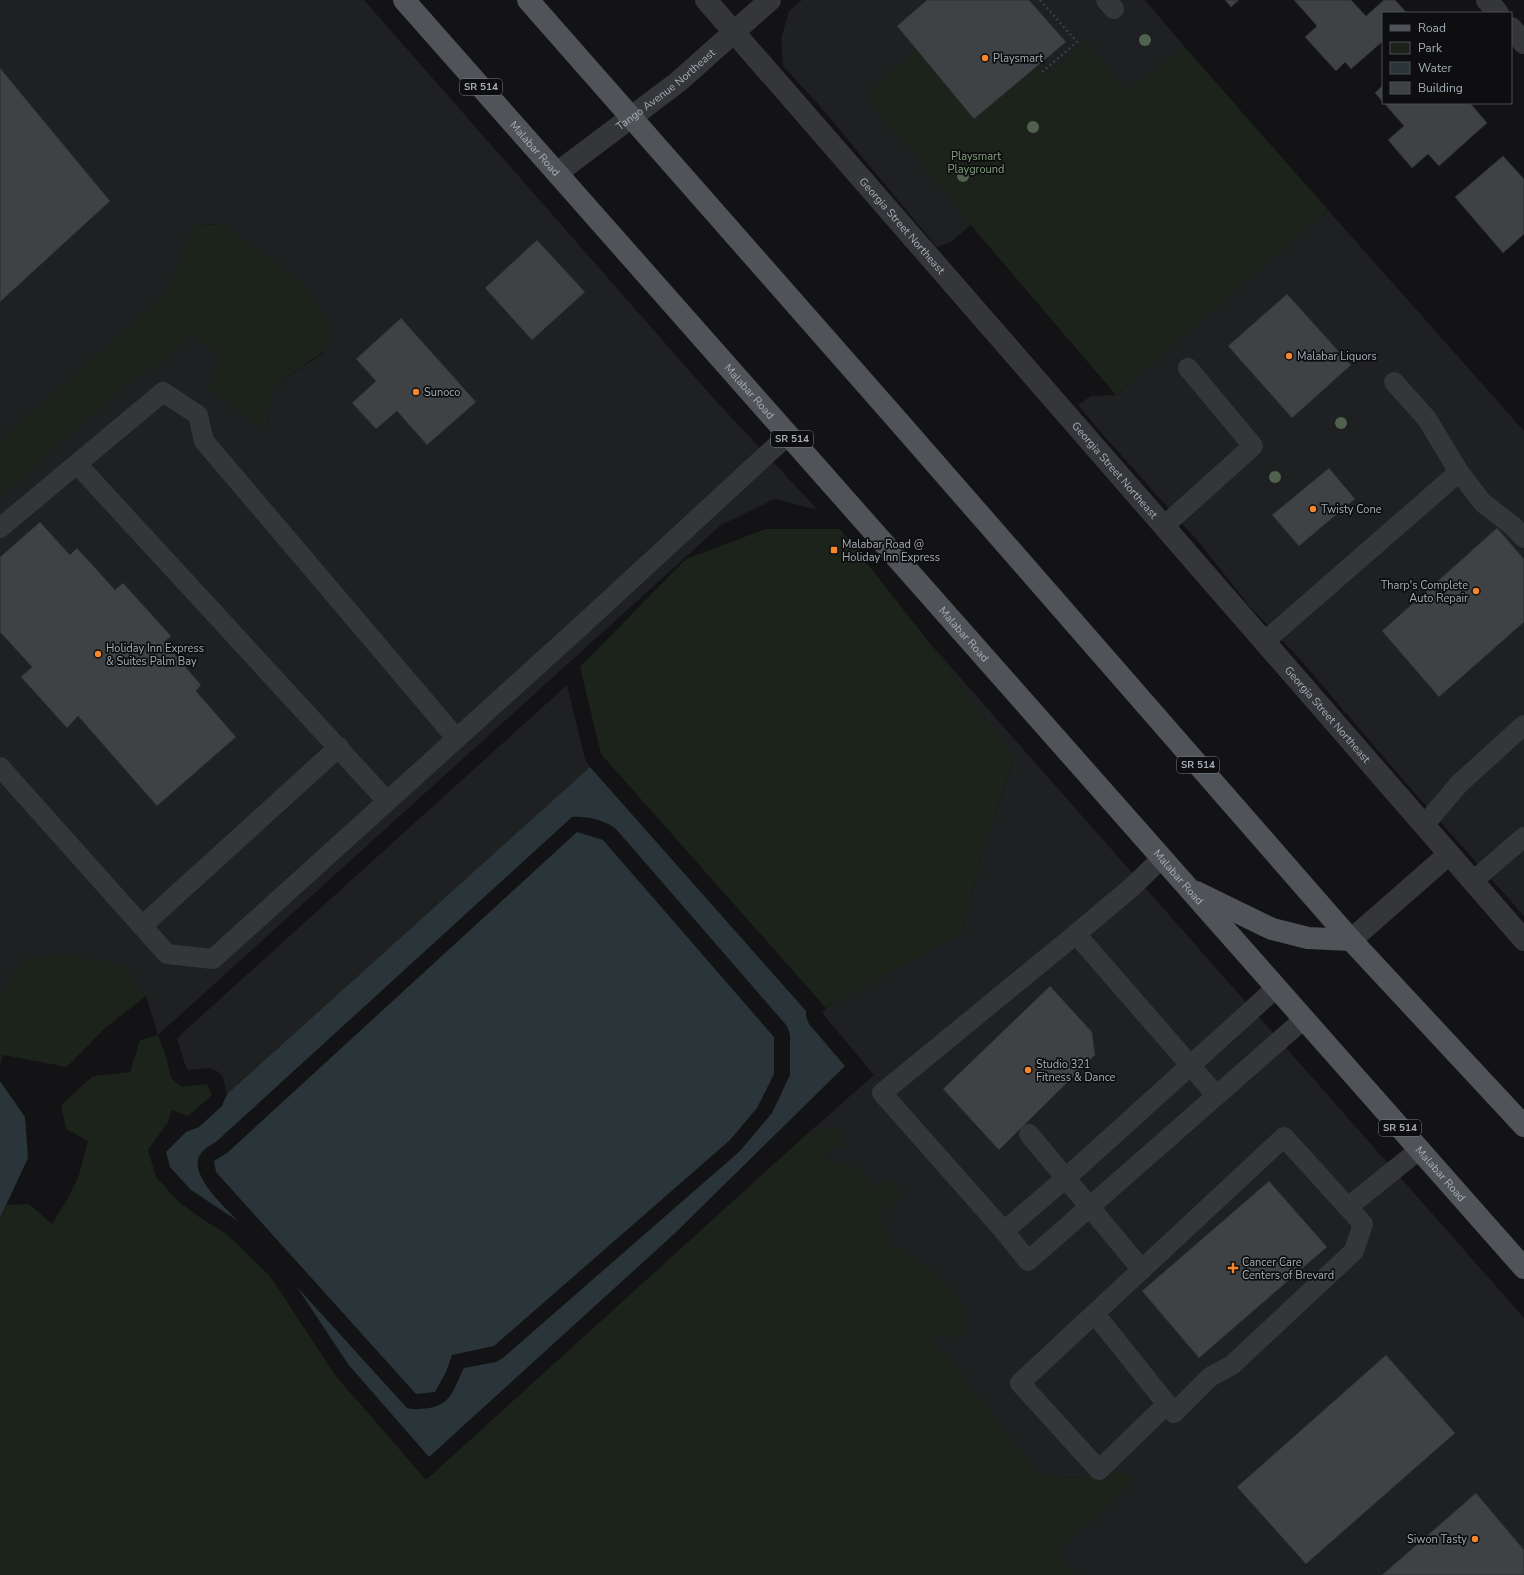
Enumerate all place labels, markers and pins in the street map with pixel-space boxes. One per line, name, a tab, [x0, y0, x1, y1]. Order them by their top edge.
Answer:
place label: Playsmart	[993, 51, 1043, 66]
marker: Playsmart	[980, 53, 990, 63]
place label: Malabar Liquors	[1297, 349, 1377, 364]
marker: Malabar Liquors	[1284, 351, 1294, 361]
place label: Sunoco	[424, 385, 460, 400]
marker: Sunoco	[411, 387, 421, 397]
place label: Twisty Cone	[1321, 502, 1382, 517]
marker: Twisty Cone	[1308, 504, 1318, 514]
place label: Malabar Road @ Holiday Inn Express	[842, 537, 940, 565]
marker: Malabar Road @ Holiday Inn Express	[829, 545, 839, 555]
place label: Tharp's Complete Auto Repair	[1381, 578, 1468, 606]
marker: Tharp's Complete Auto Repair	[1471, 586, 1481, 596]
place label: Holiday Inn Express & Suites Palm Bay	[106, 641, 204, 669]
marker: Holiday Inn Express & Suites Palm Bay	[93, 649, 103, 659]
place label: Studio 321 Fitness & Dance	[1036, 1057, 1116, 1085]
marker: Studio 321 Fitness & Dance	[1023, 1065, 1033, 1075]
place label: Cancer Care Centers of Brevard	[1242, 1255, 1334, 1283]
marker: Cancer Care Centers of Brevard	[1227, 1262, 1239, 1274]
place label: Siwon Tasty	[1407, 1532, 1467, 1547]
marker: Siwon Tasty	[1470, 1534, 1480, 1544]

